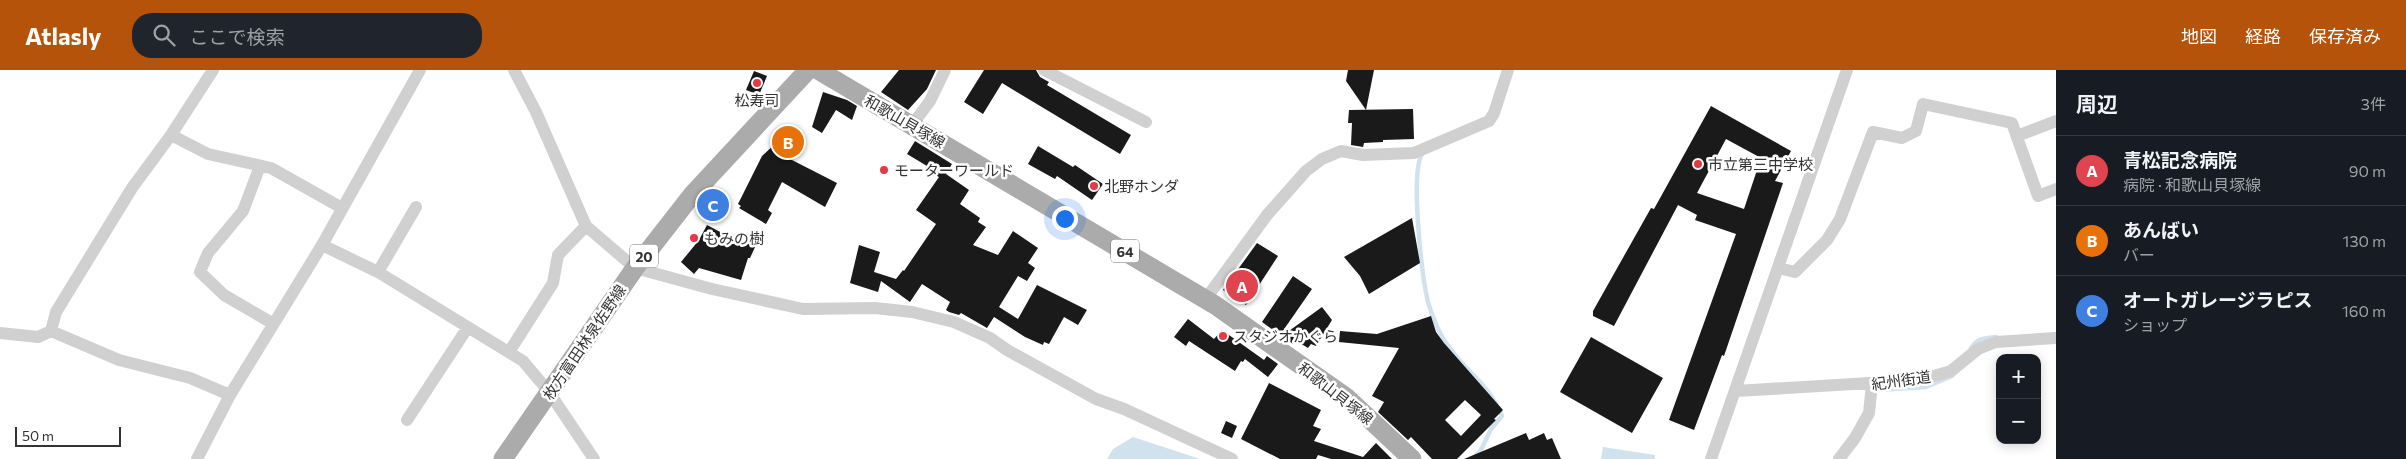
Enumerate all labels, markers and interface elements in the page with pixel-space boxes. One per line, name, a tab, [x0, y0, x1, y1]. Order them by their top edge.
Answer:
search box	[132, 13, 482, 58]
text: Atlasly	[25, 21, 102, 50]
icon: search	[150, 21, 178, 49]
text: ここで検索	[190, 25, 285, 48]
text: 地図	[2181, 25, 2217, 47]
text: 経路	[2245, 25, 2281, 47]
text: 保存済み	[2309, 25, 2381, 47]
marker: 松寿司	[751, 77, 763, 89]
place label: 松寿司	[734, 91, 780, 109]
street label: 和歌山貝塚線	[862, 91, 948, 151]
text: 周辺	[2076, 91, 2118, 116]
text: 3件	[2361, 94, 2386, 113]
pin: B	[772, 123, 804, 161]
text: 青松記念病院	[2123, 148, 2237, 171]
place label: 市立第三中学校	[1708, 155, 1813, 173]
marker: 市立第三中学校	[1692, 158, 1704, 170]
place label: モーターワールド	[894, 161, 1014, 179]
text: A	[2086, 161, 2098, 180]
text: 90 m	[2349, 161, 2386, 180]
marker: モーターワールド	[878, 164, 890, 176]
text: 病院 · 和歌山貝塚線	[2123, 175, 2261, 194]
place label: 北野ホンダ	[1104, 177, 1179, 195]
marker: 北野ホンダ	[1088, 180, 1100, 192]
pin: C	[697, 186, 729, 224]
your location	[1052, 206, 1078, 232]
text: あんばい	[2123, 218, 2199, 241]
place label: もみの樹	[704, 229, 764, 247]
text: B	[2087, 231, 2097, 250]
text: 130 m	[2343, 231, 2386, 250]
marker: もみの樹	[688, 232, 700, 244]
road number: 64	[1111, 240, 1139, 262]
road number: 20	[630, 245, 658, 268]
text: バー	[2123, 245, 2155, 264]
pin: A	[1226, 267, 1258, 305]
street label: 枚方富田林泉佐野線	[539, 281, 629, 403]
text: オートガレージラピス	[2123, 288, 2313, 311]
text: C	[2087, 301, 2097, 320]
text: 160 m	[2342, 301, 2386, 320]
text: ショップ	[2123, 315, 2187, 334]
place label: スタジオかぐら	[1233, 327, 1338, 345]
marker: スタジオかぐら	[1217, 330, 1229, 342]
map controls	[1996, 354, 2041, 444]
button: +	[1996, 354, 2041, 399]
street label: 和歌山貝塚線	[1295, 358, 1377, 428]
street label: 紀州街道	[1870, 367, 1932, 393]
button: −	[1996, 399, 2041, 444]
scale bar	[15, 424, 121, 447]
text: 50 m	[22, 427, 54, 444]

